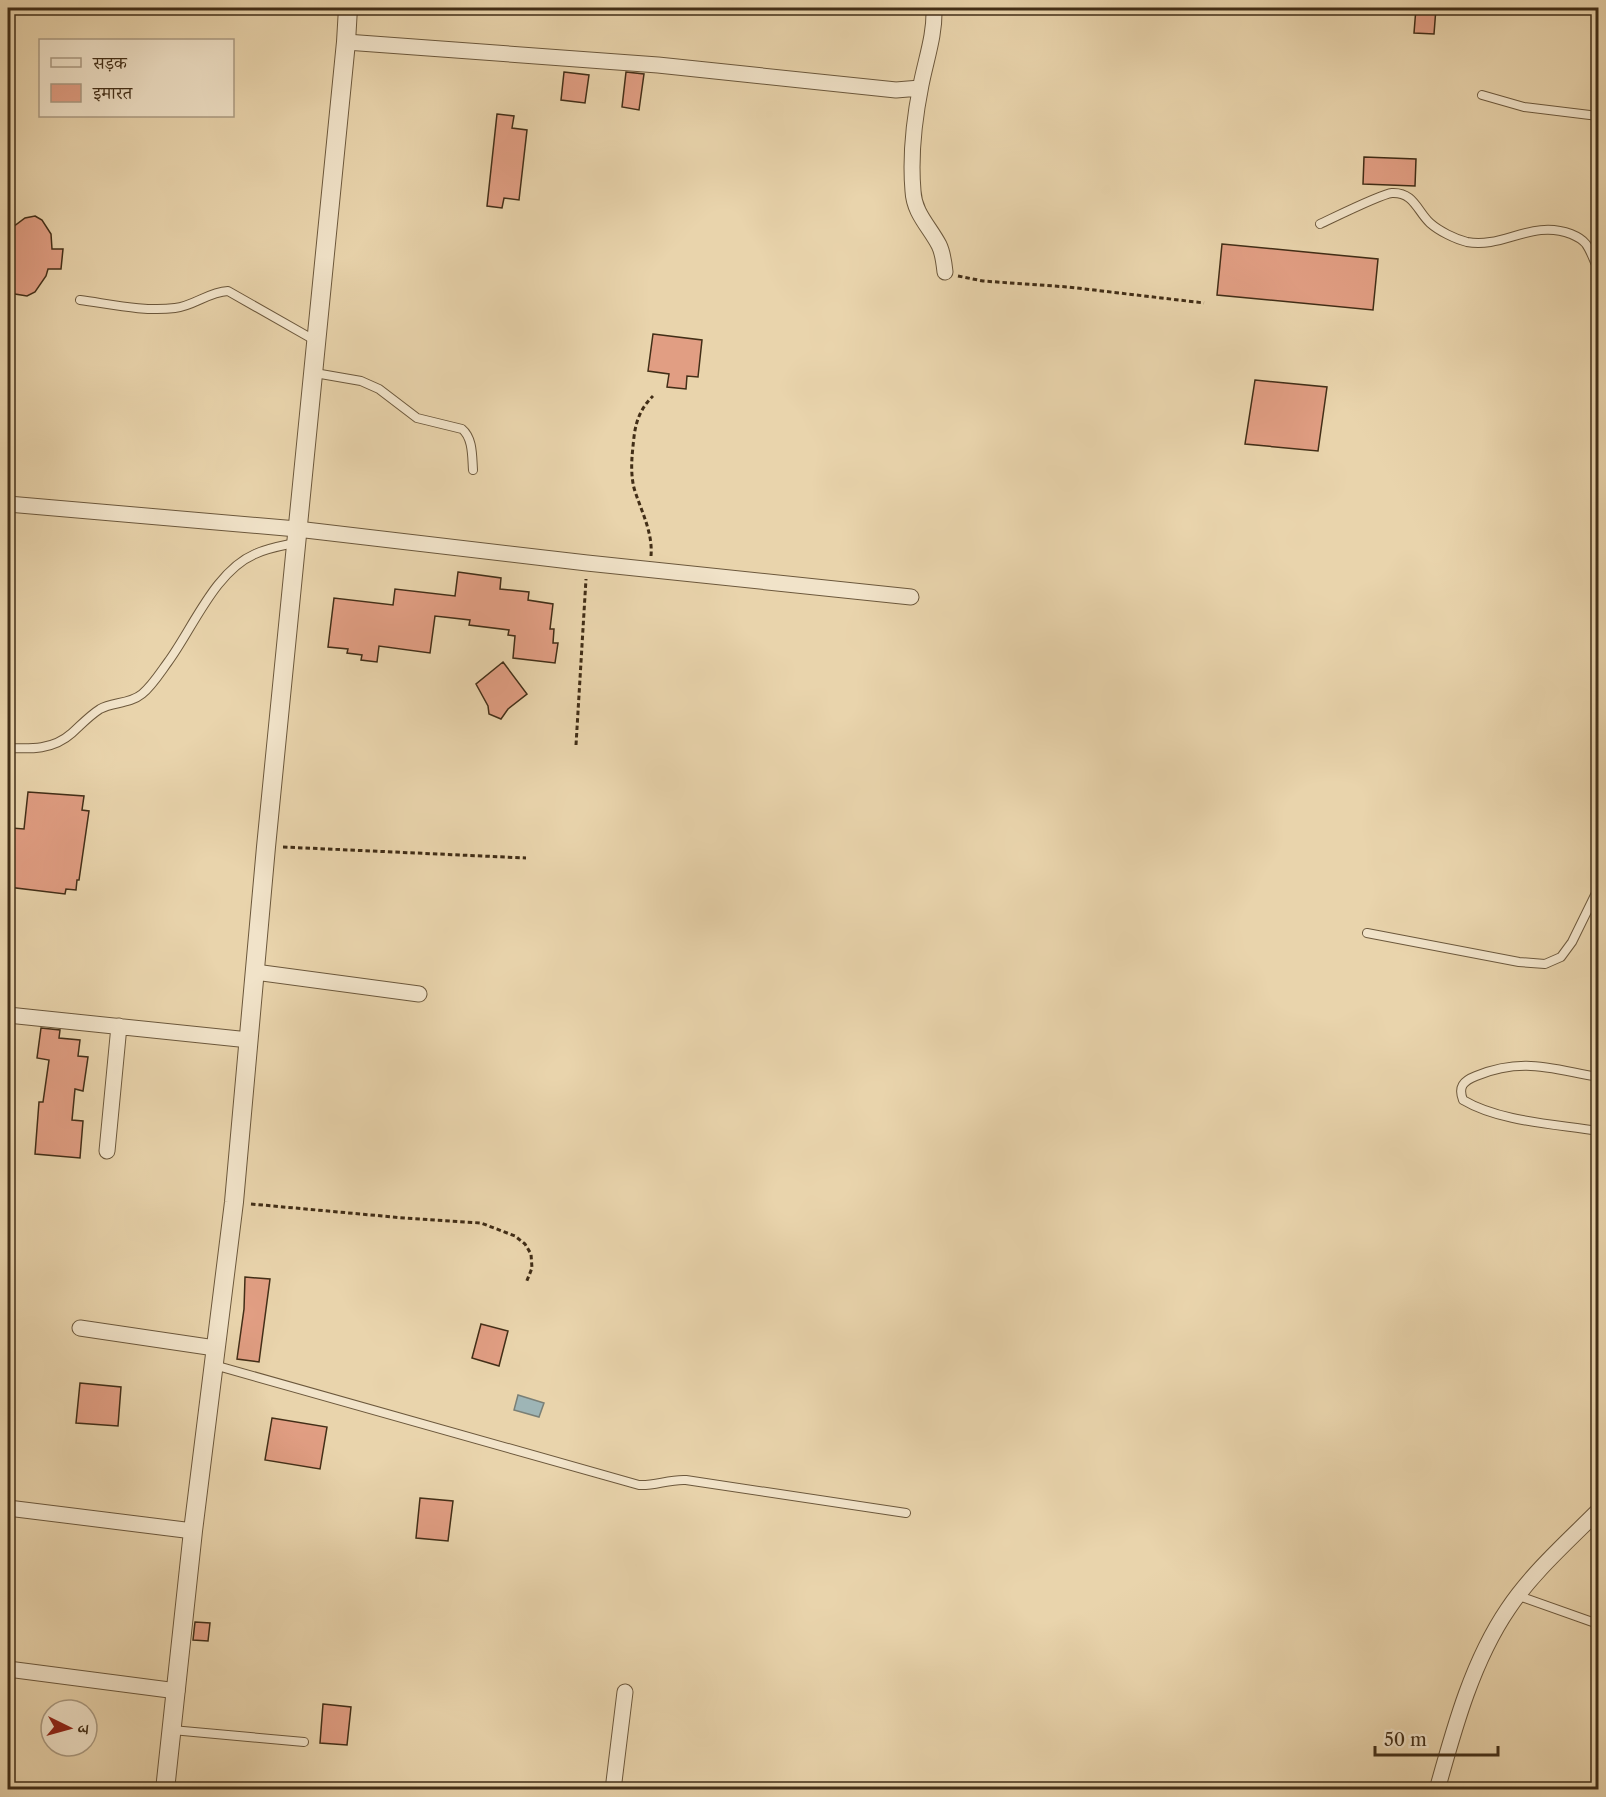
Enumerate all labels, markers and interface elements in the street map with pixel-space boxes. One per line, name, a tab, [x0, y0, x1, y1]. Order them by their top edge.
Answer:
legend	[39, 39, 234, 117]
text: सड़क	[92, 52, 128, 74]
text: इमारत	[92, 82, 133, 104]
north arrow	[39, 1698, 99, 1758]
scale bar	[1375, 1719, 1498, 1757]
text: उ	[73, 1723, 94, 1736]
text: 50 m	[1384, 1729, 1427, 1751]

